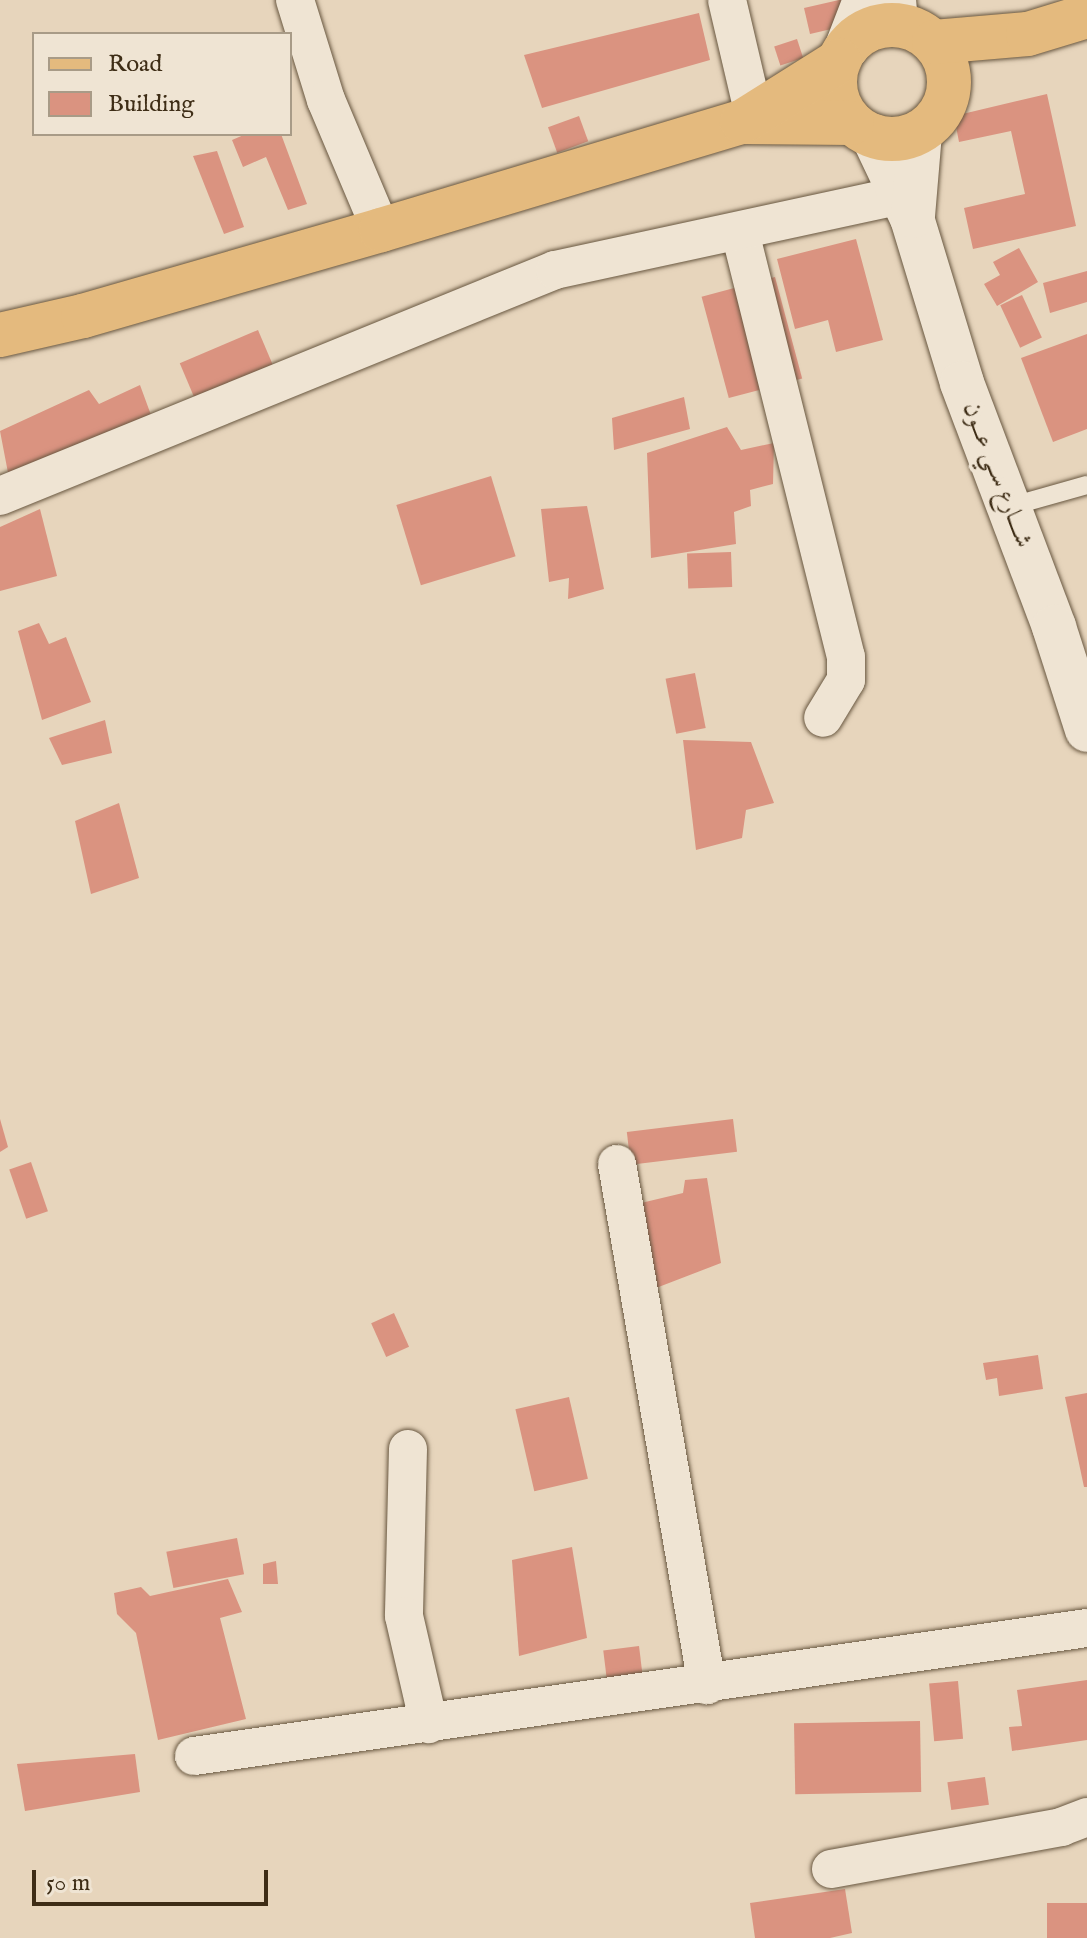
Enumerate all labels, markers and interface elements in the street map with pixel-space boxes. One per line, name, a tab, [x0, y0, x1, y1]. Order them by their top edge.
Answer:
legend	[32, 32, 292, 136]
text: Road	[108, 49, 162, 80]
text: Building	[108, 89, 194, 120]
street label: شــــارع ســي عـــون	[956, 398, 1038, 552]
scale bar	[36, 1854, 272, 1904]
text: 50 m	[46, 1868, 90, 1899]

